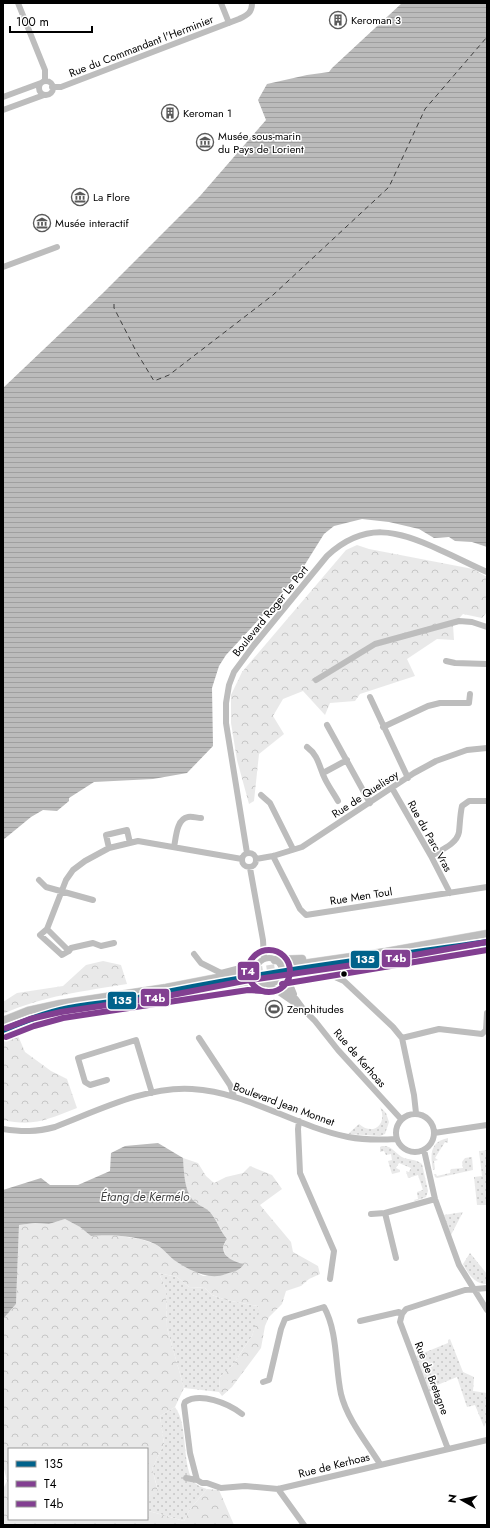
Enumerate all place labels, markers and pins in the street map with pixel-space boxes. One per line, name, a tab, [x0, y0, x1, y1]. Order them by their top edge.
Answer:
building icon: Keroman 3	[328, 10, 348, 30]
place label: Keroman 3	[351, 12, 401, 28]
building icon: Keroman 1	[160, 103, 180, 123]
place label: Keroman 1	[183, 105, 232, 121]
place label: Musée sous-marin du Pays de Lorient	[218, 128, 304, 157]
museum icon: Musée sous-marin du Pays de Lorient	[195, 132, 215, 152]
museum icon: La Flore	[70, 187, 90, 207]
place label: La Flore	[93, 189, 130, 205]
museum icon: Musée interactif	[32, 213, 52, 233]
place label: Musée interactif	[55, 215, 130, 231]
unlabelled marker	[339, 969, 349, 979]
sports icon: Zenphitudes	[264, 999, 284, 1019]
place label: Zenphitudes	[287, 1001, 344, 1017]

